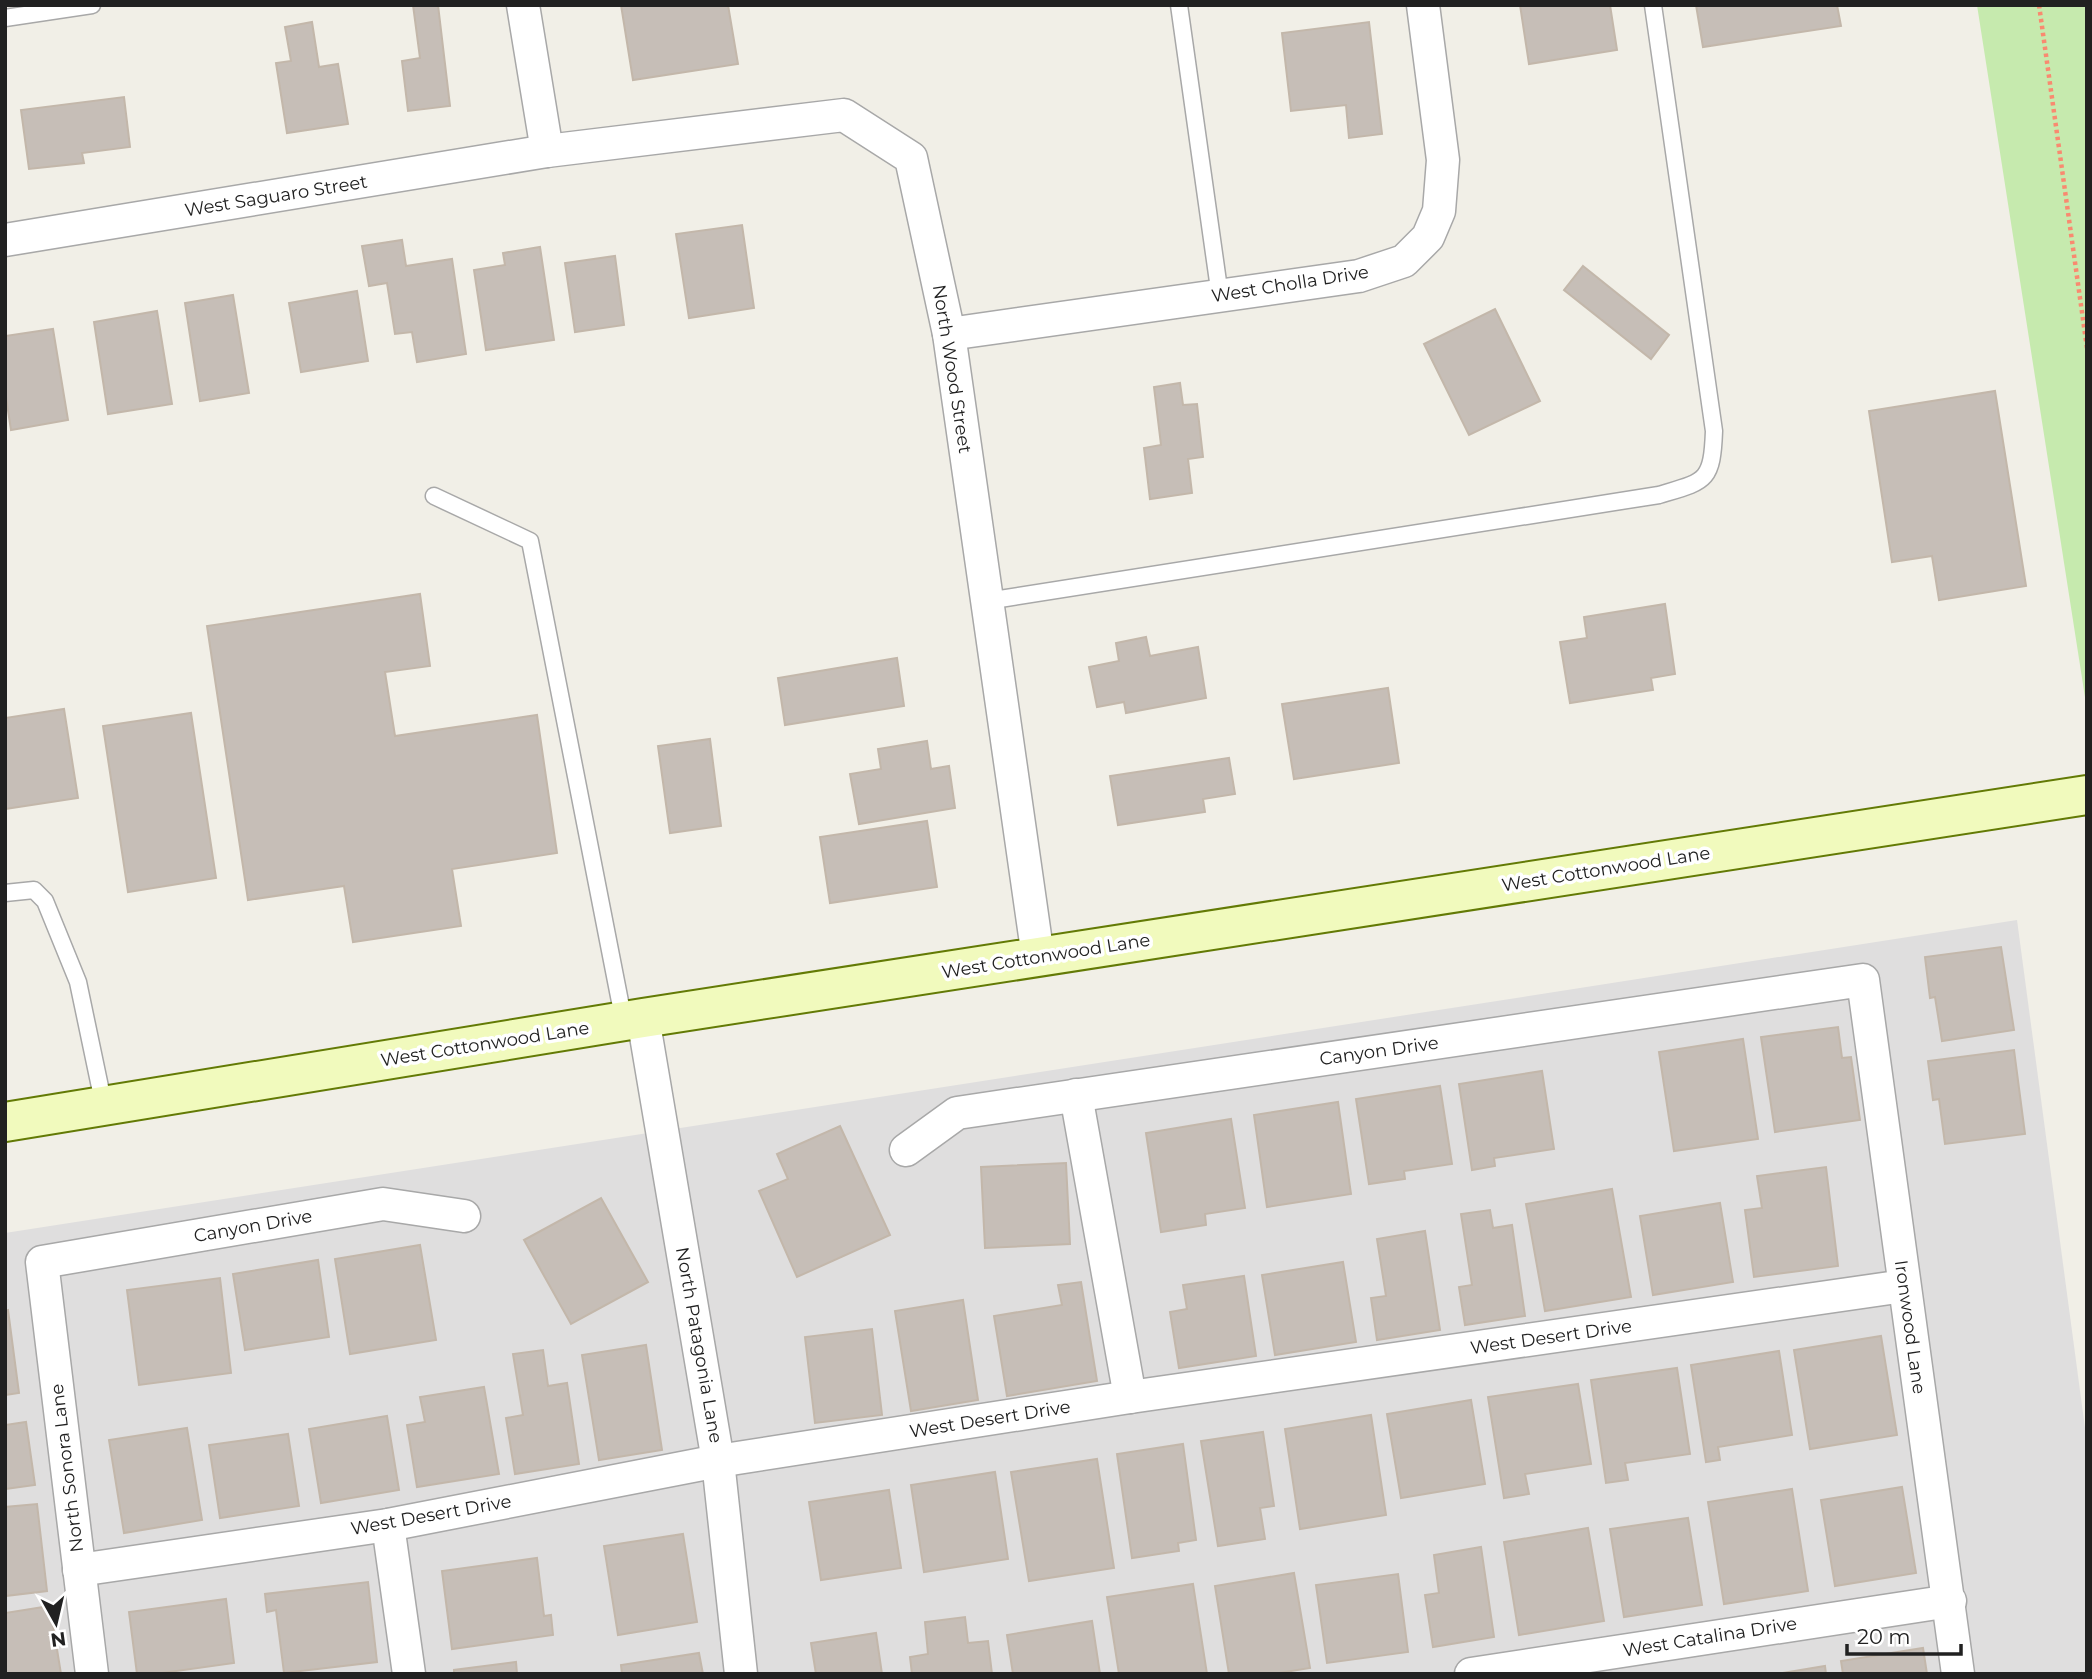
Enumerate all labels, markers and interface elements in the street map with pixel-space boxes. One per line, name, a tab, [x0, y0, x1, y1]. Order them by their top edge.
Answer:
street label: West Saguaro Street	[183, 171, 369, 221]
street label: West Cholla Drive	[1210, 261, 1370, 307]
street label: North Wood Street	[928, 283, 976, 455]
street label: West Cottonwood Lane	[1500, 842, 1712, 896]
street label: West Cottonwood Lane	[940, 929, 1152, 983]
street label: West Cottonwood Lane	[379, 1017, 591, 1071]
street label: Canyon Drive	[1318, 1032, 1440, 1070]
street label: Canyon Drive	[192, 1205, 314, 1247]
street label: North Patagonia Lane	[671, 1245, 727, 1445]
street label: Ironwood Lane	[1890, 1259, 1930, 1395]
street label: West Desert Drive	[1469, 1315, 1633, 1359]
street label: North Sonora Lane	[46, 1382, 88, 1553]
street label: West Desert Drive	[908, 1395, 1072, 1443]
street label: West Desert Drive	[349, 1490, 513, 1540]
north arrow	[21, 1588, 91, 1658]
street label: West Catalina Drive	[1621, 1612, 1799, 1662]
scale bar	[1847, 1612, 1961, 1656]
text: 20 m	[1857, 1624, 1911, 1649]
text: N	[49, 1627, 68, 1652]

